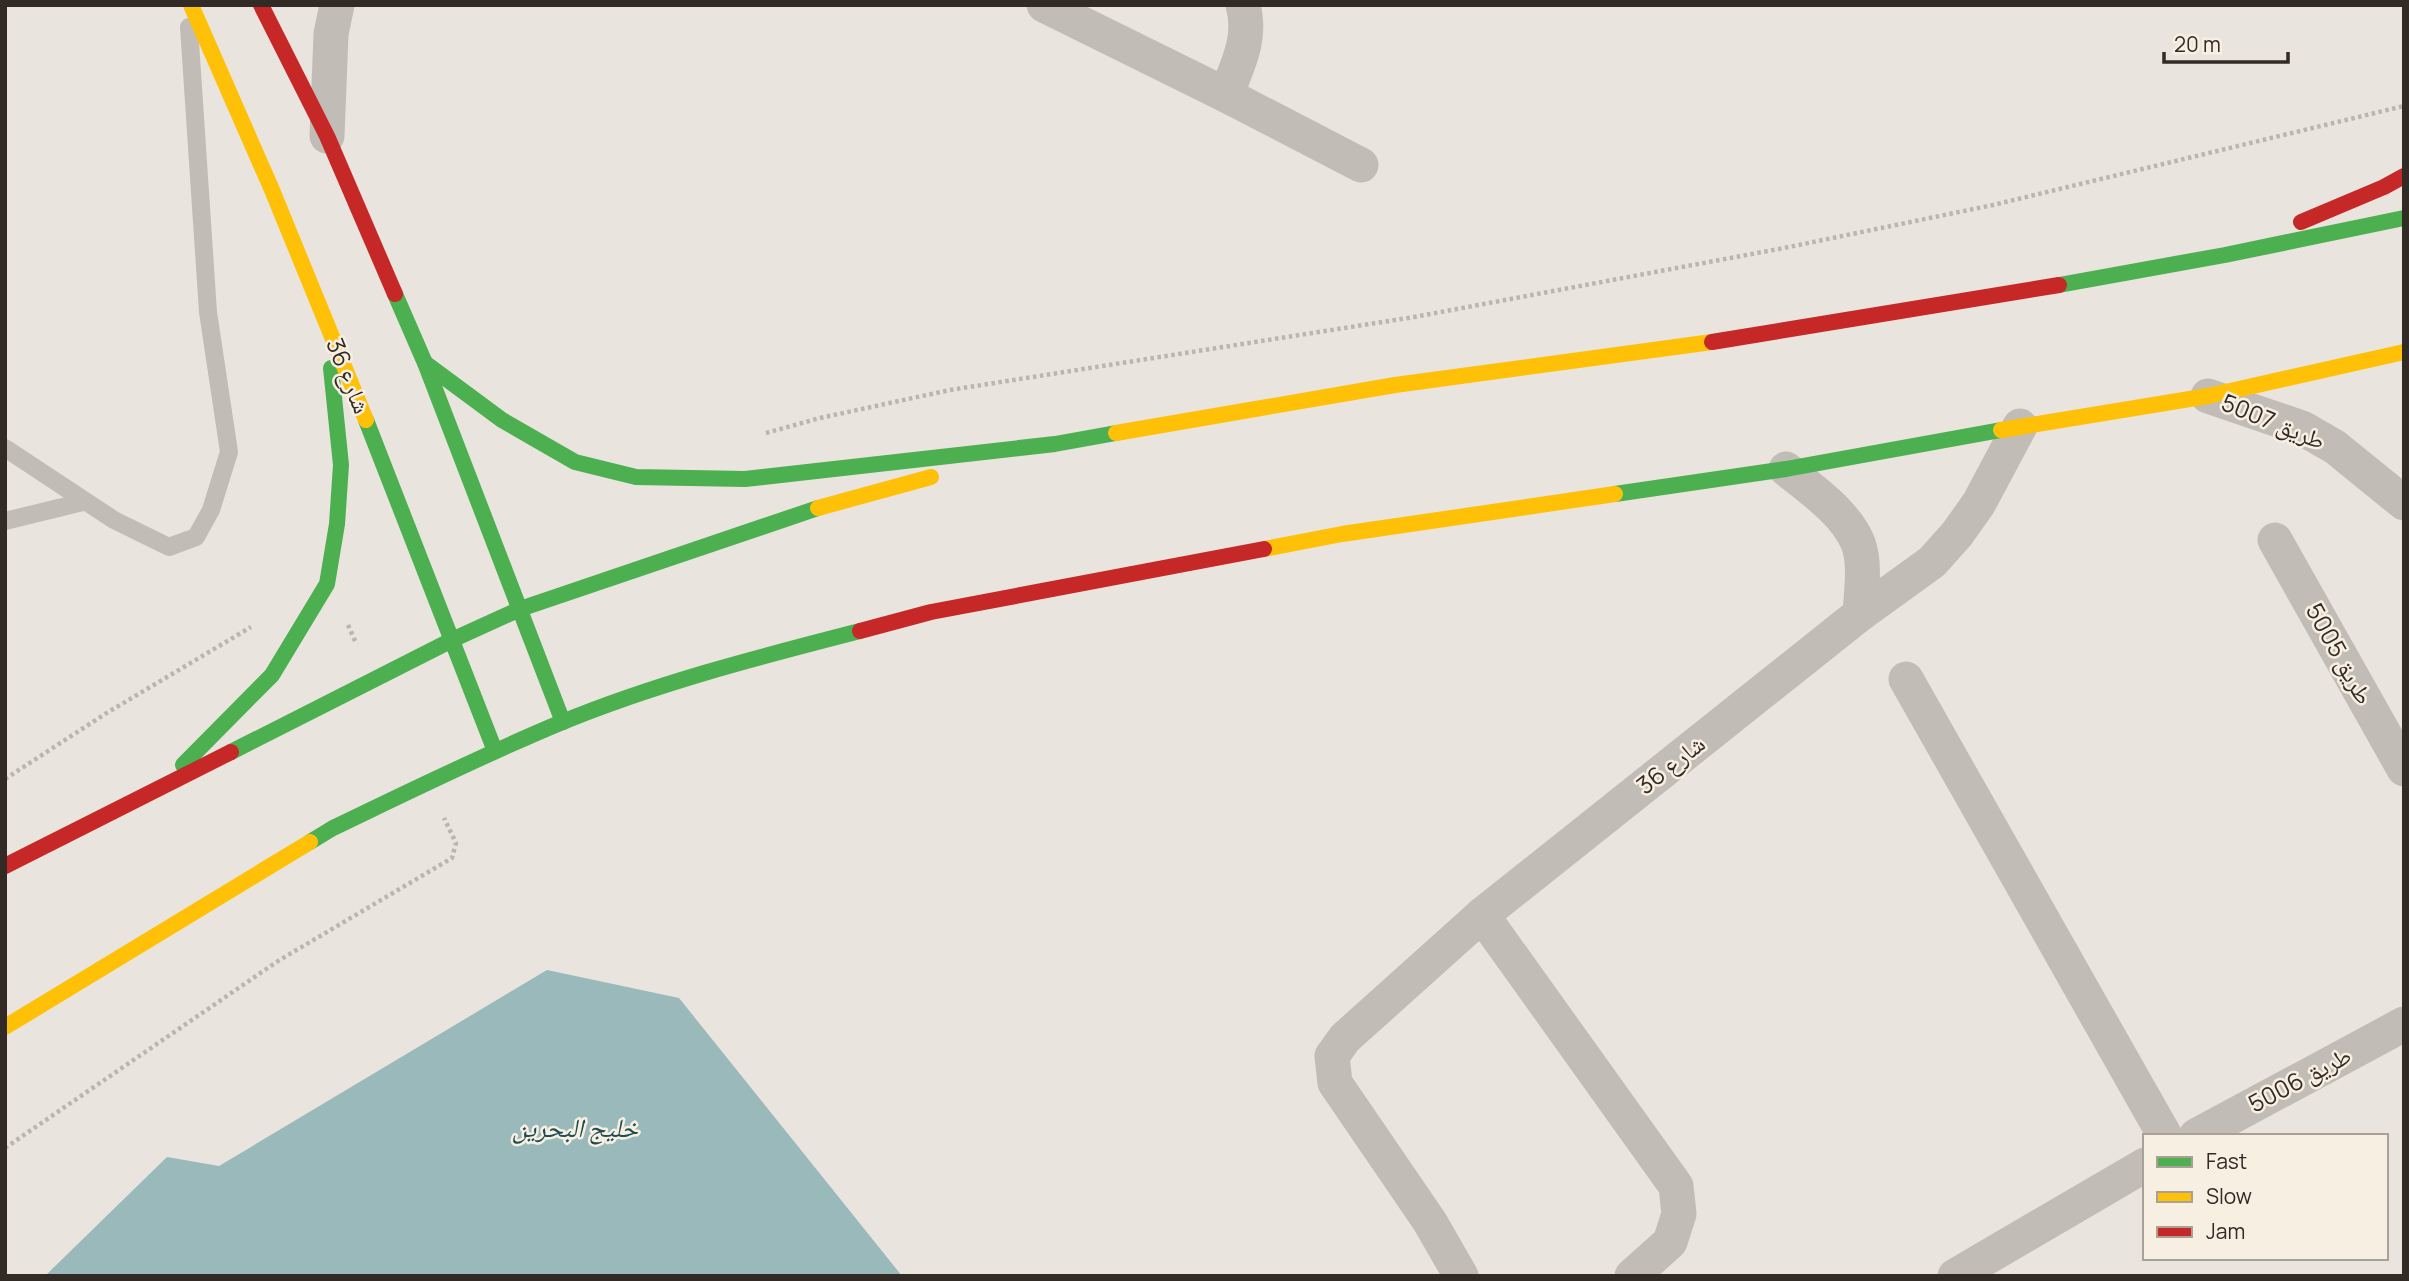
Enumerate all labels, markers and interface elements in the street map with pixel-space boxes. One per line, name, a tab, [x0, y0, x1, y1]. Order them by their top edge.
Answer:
scale bar	[2164, 21, 2288, 65]
text: 20 m	[2174, 30, 2221, 58]
street label: شارع 36	[319, 333, 379, 418]
street label: طريق 5007	[2217, 385, 2330, 456]
street label: طريق 5005	[2299, 597, 2382, 710]
street label: شارع 36	[1629, 727, 1711, 801]
street label: طريق 5006	[2242, 1038, 2357, 1120]
water label: خليج البحرين	[512, 1109, 638, 1145]
legend	[2143, 1134, 2388, 1260]
text: Fast	[2206, 1147, 2247, 1175]
text: Slow	[2206, 1182, 2252, 1210]
text: Jam	[2206, 1217, 2245, 1245]

